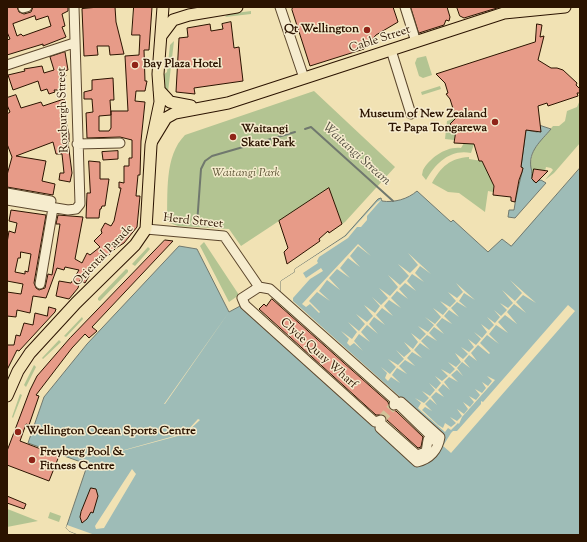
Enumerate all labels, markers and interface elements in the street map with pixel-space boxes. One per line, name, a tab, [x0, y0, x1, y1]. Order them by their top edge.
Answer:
place label: Qt Wellington	[284, 23, 359, 37]
street label: Cable Street	[347, 23, 413, 57]
marker: Qt Wellington	[362, 25, 372, 35]
place label: Bay Plaza Hotel	[143, 58, 222, 72]
marker: Bay Plaza Hotel	[130, 60, 140, 70]
street label: Roxburgh Street	[55, 67, 73, 153]
place label: Museum of New Zealand Te Papa Tongarewa	[359, 108, 487, 136]
marker: Museum of New Zealand Te Papa Tongarewa	[490, 117, 500, 127]
water label: Waitangi Stream	[319, 120, 393, 190]
place label: Waitangi Skate Park	[241, 123, 295, 151]
marker: Waitangi Skate Park	[228, 132, 238, 142]
park label: Waitangi Park	[212, 167, 280, 181]
street label: Herd Street	[162, 212, 224, 232]
street label: Oriental Parade	[71, 222, 137, 290]
street label: Clyde Quay Wharf	[277, 316, 359, 392]
place label: Wellington Ocean Sports Centre	[26, 425, 196, 439]
marker: Wellington Ocean Sports Centre	[13, 427, 23, 437]
place label: Freyberg Pool & Fitness Centre	[40, 446, 124, 474]
marker: Freyberg Pool & Fitness Centre	[27, 455, 37, 465]

